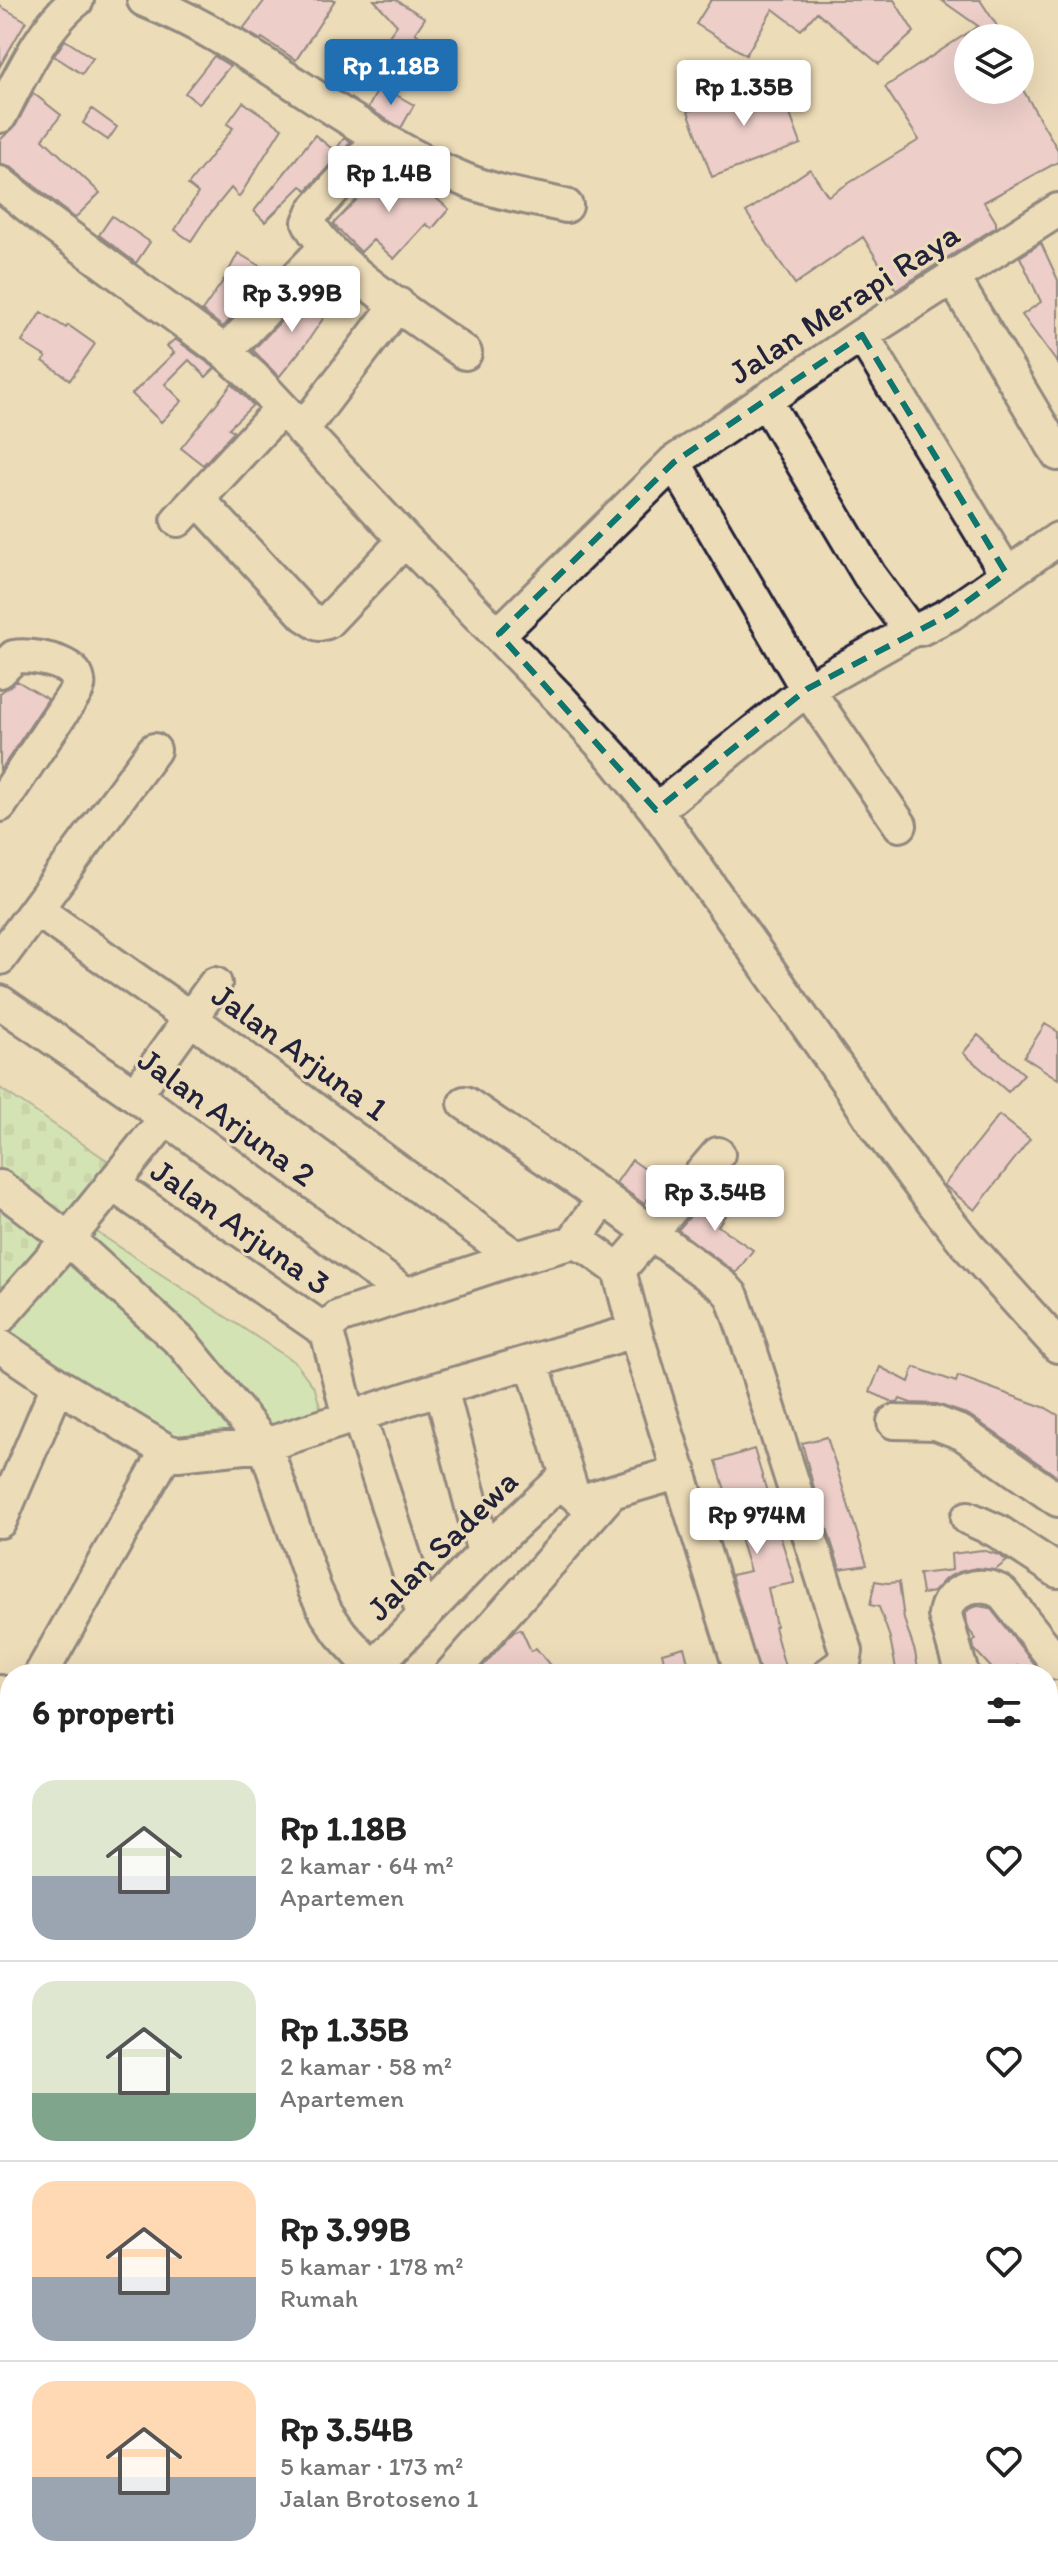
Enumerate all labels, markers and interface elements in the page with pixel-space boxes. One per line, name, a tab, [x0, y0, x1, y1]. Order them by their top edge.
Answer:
map controls	[954, 24, 1034, 104]
button: layers	[954, 24, 1034, 104]
pin: Rp 1.18B	[308, 39, 474, 107]
text: Rp 1.18B	[343, 49, 439, 81]
pin: Rp 1.35B	[661, 60, 827, 128]
text: Rp 1.35B	[695, 70, 793, 102]
pin: Rp 1.4B	[315, 146, 463, 214]
text: Rp 1.4B	[346, 156, 432, 188]
street label: Jalan Merapi Raya	[721, 213, 967, 393]
pin: Rp 3.99B	[209, 266, 375, 334]
text: Rp 3.99B	[242, 276, 342, 308]
street label: Jalan Arjuna 1	[204, 974, 396, 1130]
street label: Jalan Arjuna 2	[130, 1039, 324, 1195]
street label: Jalan Arjuna 3	[143, 1150, 339, 1304]
pin: Rp 3.54B	[632, 1165, 798, 1233]
text: Rp 3.54B	[664, 1175, 766, 1207]
street label: Jalan Sadewa	[358, 1461, 526, 1629]
pin: Rp 974M	[683, 1488, 831, 1556]
text: Rp 974M	[708, 1498, 806, 1530]
icon: filters	[982, 1690, 1026, 1734]
text: 6 properti	[32, 1692, 175, 1733]
text: Rp 1.18B	[280, 1808, 407, 1849]
icon: home	[96, 1812, 192, 1908]
icon: heart	[982, 1838, 1026, 1882]
text: 2 kamar · 64 m²	[280, 1849, 454, 1881]
text: Apartemen	[280, 1881, 404, 1913]
text: Rp 1.35B	[280, 2009, 409, 2050]
icon: home	[96, 2013, 192, 2109]
icon: heart	[982, 2039, 1026, 2083]
text: 2 kamar · 58 m²	[280, 2050, 452, 2082]
text: Apartemen	[280, 2082, 404, 2114]
text: Rp 3.99B	[280, 2209, 411, 2250]
icon: home	[96, 2213, 192, 2309]
icon: heart	[982, 2239, 1026, 2283]
text: 5 kamar · 178 m²	[280, 2250, 464, 2282]
text: Rumah	[280, 2282, 358, 2314]
text: Rp 3.54B	[280, 2409, 413, 2450]
icon: home	[96, 2413, 192, 2509]
icon: heart	[982, 2439, 1026, 2483]
text: 5 kamar · 173 m²	[280, 2450, 463, 2482]
text: Jalan Brotoseno 1	[280, 2482, 478, 2514]

